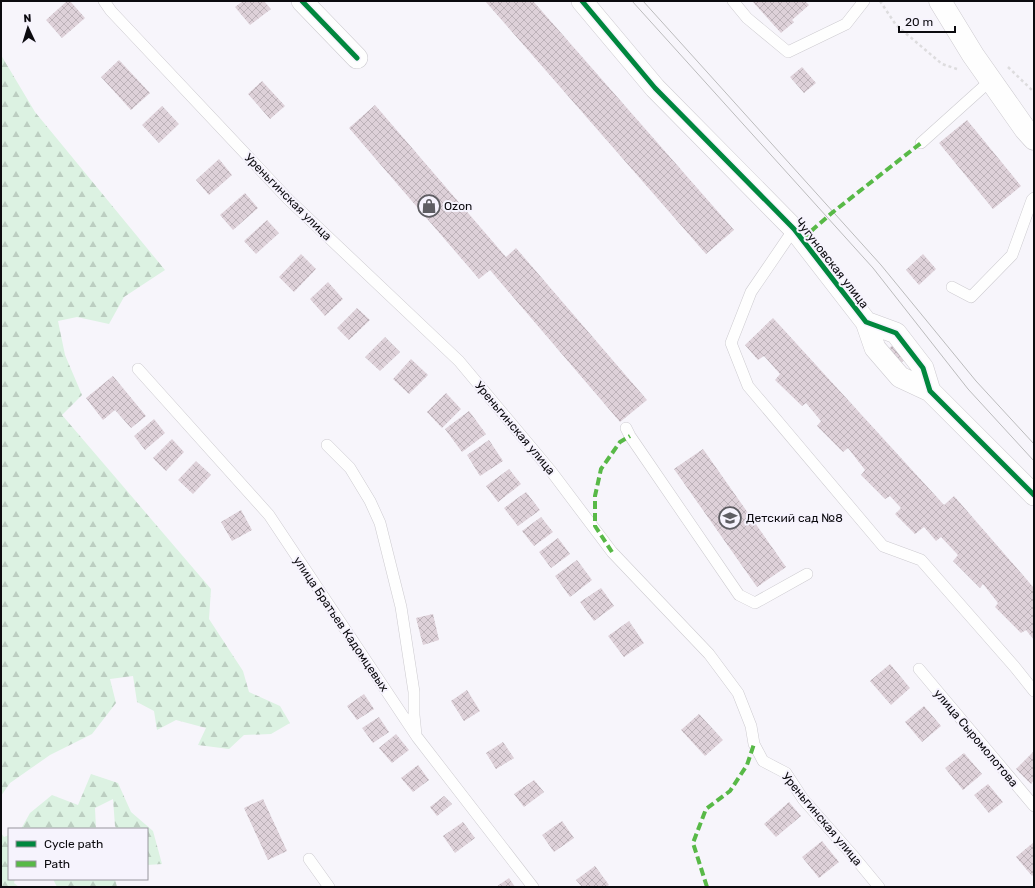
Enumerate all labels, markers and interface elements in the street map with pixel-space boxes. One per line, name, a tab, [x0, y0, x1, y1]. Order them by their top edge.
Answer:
north arrow	[8, 8, 48, 48]
scale bar	[899, 8, 955, 34]
text: N	[23, 12, 32, 25]
text: 20 m	[905, 15, 933, 29]
street label: Уреньгинская улица	[242, 151, 334, 243]
shop icon: Ozon	[416, 193, 442, 219]
place label: Ozon	[444, 199, 472, 213]
street label: Чугуновская улица	[792, 215, 872, 311]
street label: Уреньгинская улица	[472, 379, 558, 477]
school or university icon: Детский сад №8	[717, 505, 743, 531]
place label: Детский сад №8	[746, 511, 843, 525]
street label: улица Братьев Кадомцевых	[291, 554, 392, 695]
street label: улица Сыромолотова	[931, 686, 1021, 790]
street label: Уреньгинская улица	[779, 770, 865, 868]
legend	[8, 828, 148, 880]
text: Cycle path	[44, 837, 103, 851]
text: Path	[44, 857, 70, 871]

